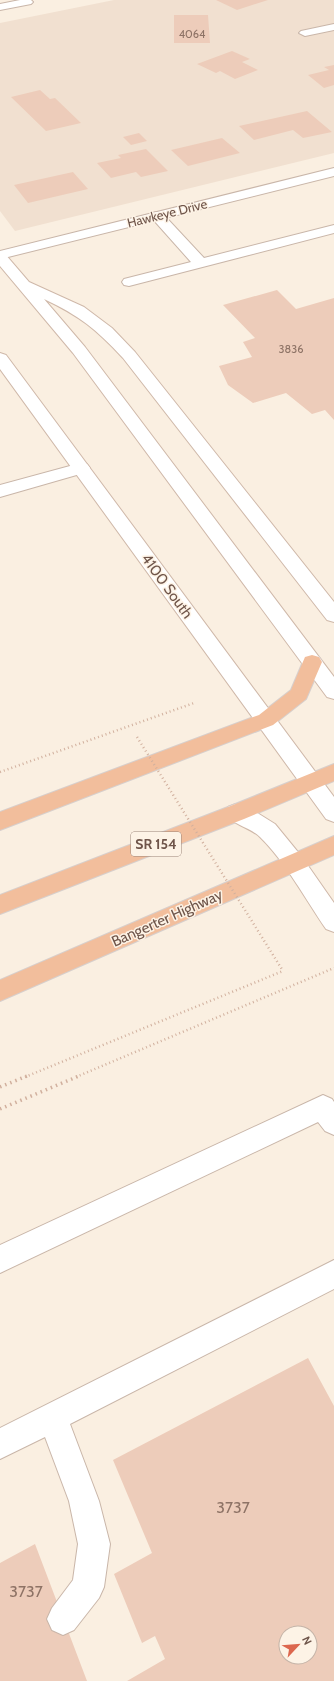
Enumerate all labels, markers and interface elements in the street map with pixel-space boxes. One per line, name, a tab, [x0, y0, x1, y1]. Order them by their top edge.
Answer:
house number: 4064	[179, 27, 206, 41]
street label: Hawkeye Drive	[125, 195, 209, 231]
house number: 3836	[279, 342, 303, 356]
street label: 4100 South	[137, 550, 197, 622]
road number: SR 154	[131, 832, 181, 856]
street label: Bangerter Highway	[109, 885, 226, 951]
house number: 3737	[216, 1498, 250, 1517]
house number: 3737	[9, 1582, 43, 1601]
north arrow	[278, 1625, 318, 1665]
text: N	[299, 1634, 315, 1647]

